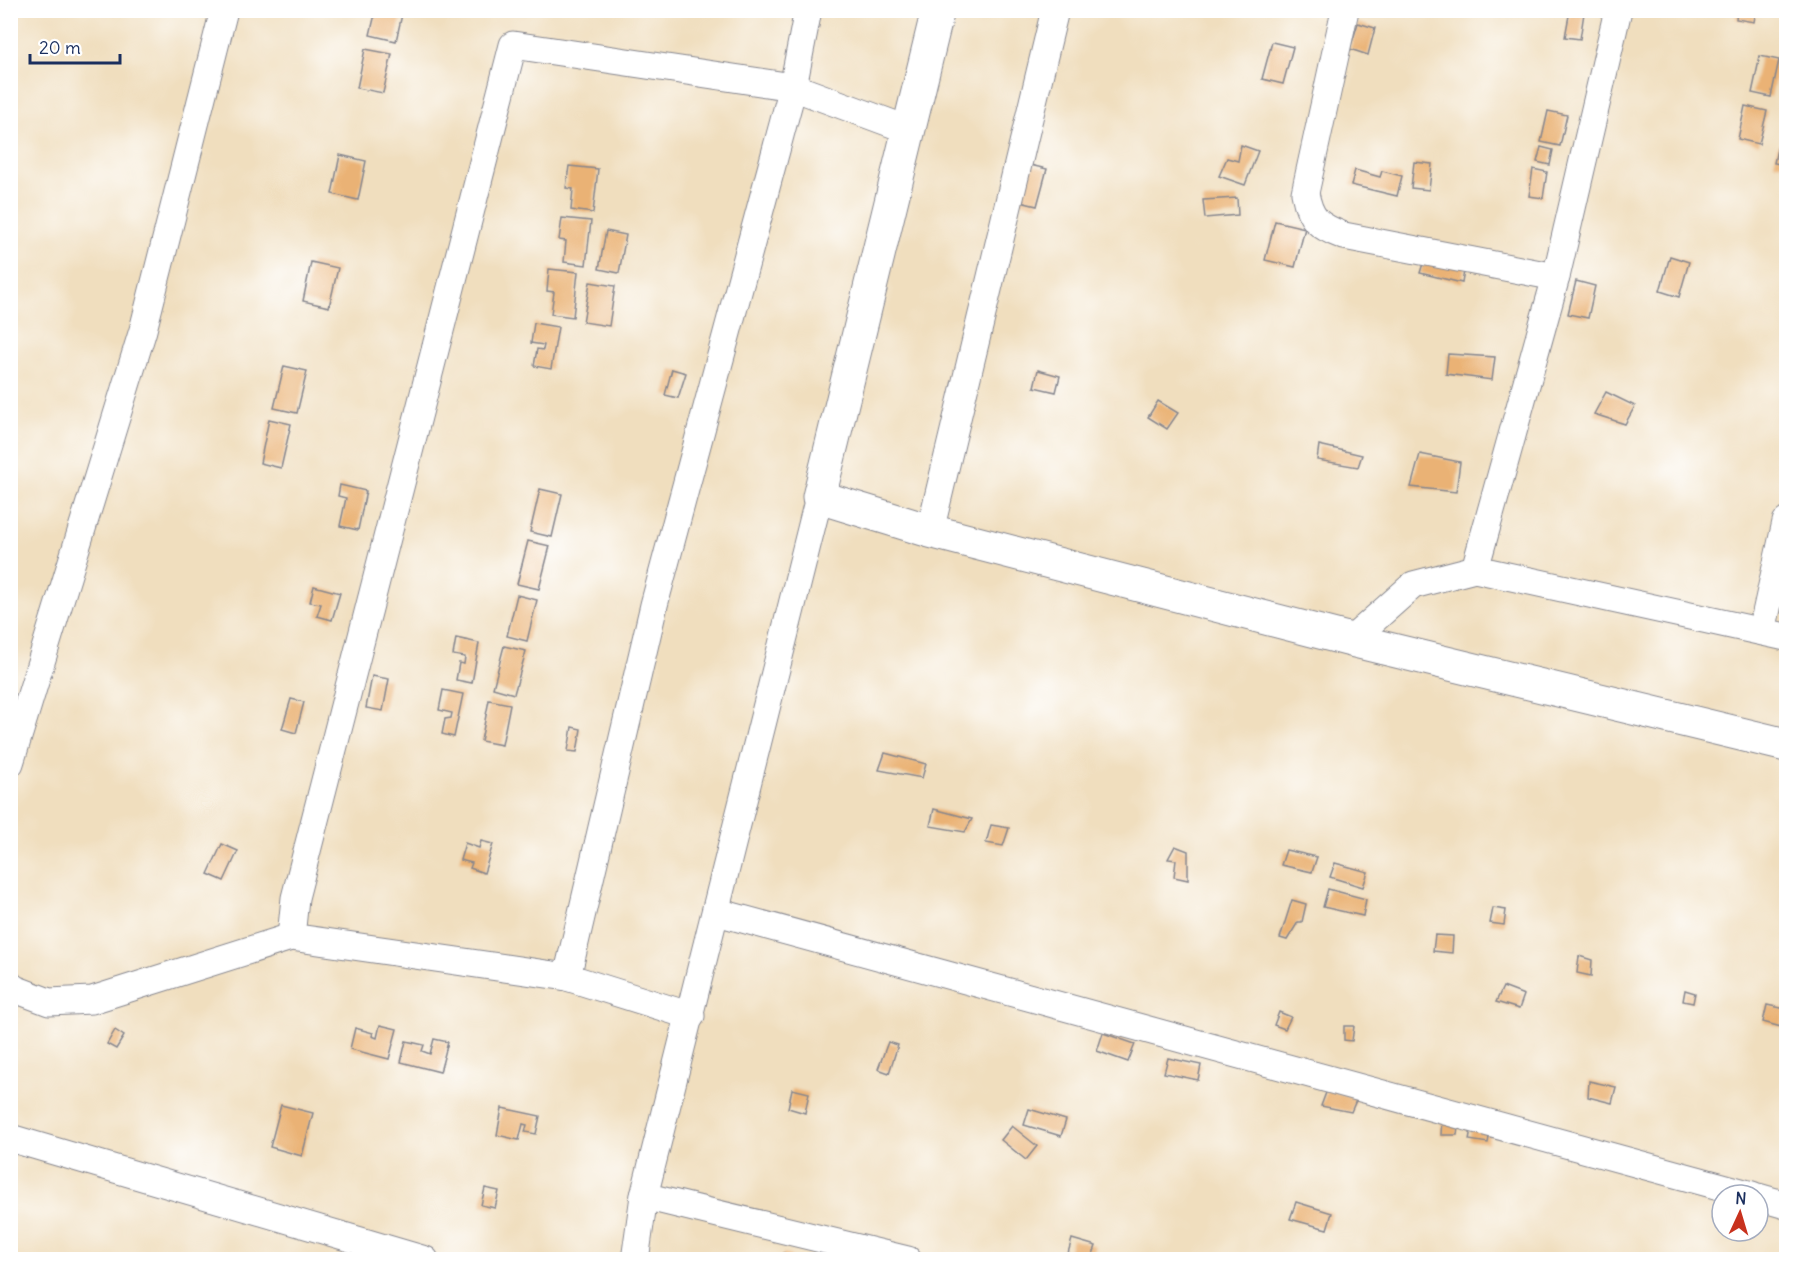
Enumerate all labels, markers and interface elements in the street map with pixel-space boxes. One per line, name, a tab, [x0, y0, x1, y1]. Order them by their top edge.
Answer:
scale bar	[30, 27, 120, 65]
text: 20 m	[39, 36, 81, 59]
north arrow	[1710, 1183, 1770, 1243]
text: N	[1735, 1188, 1747, 1208]

